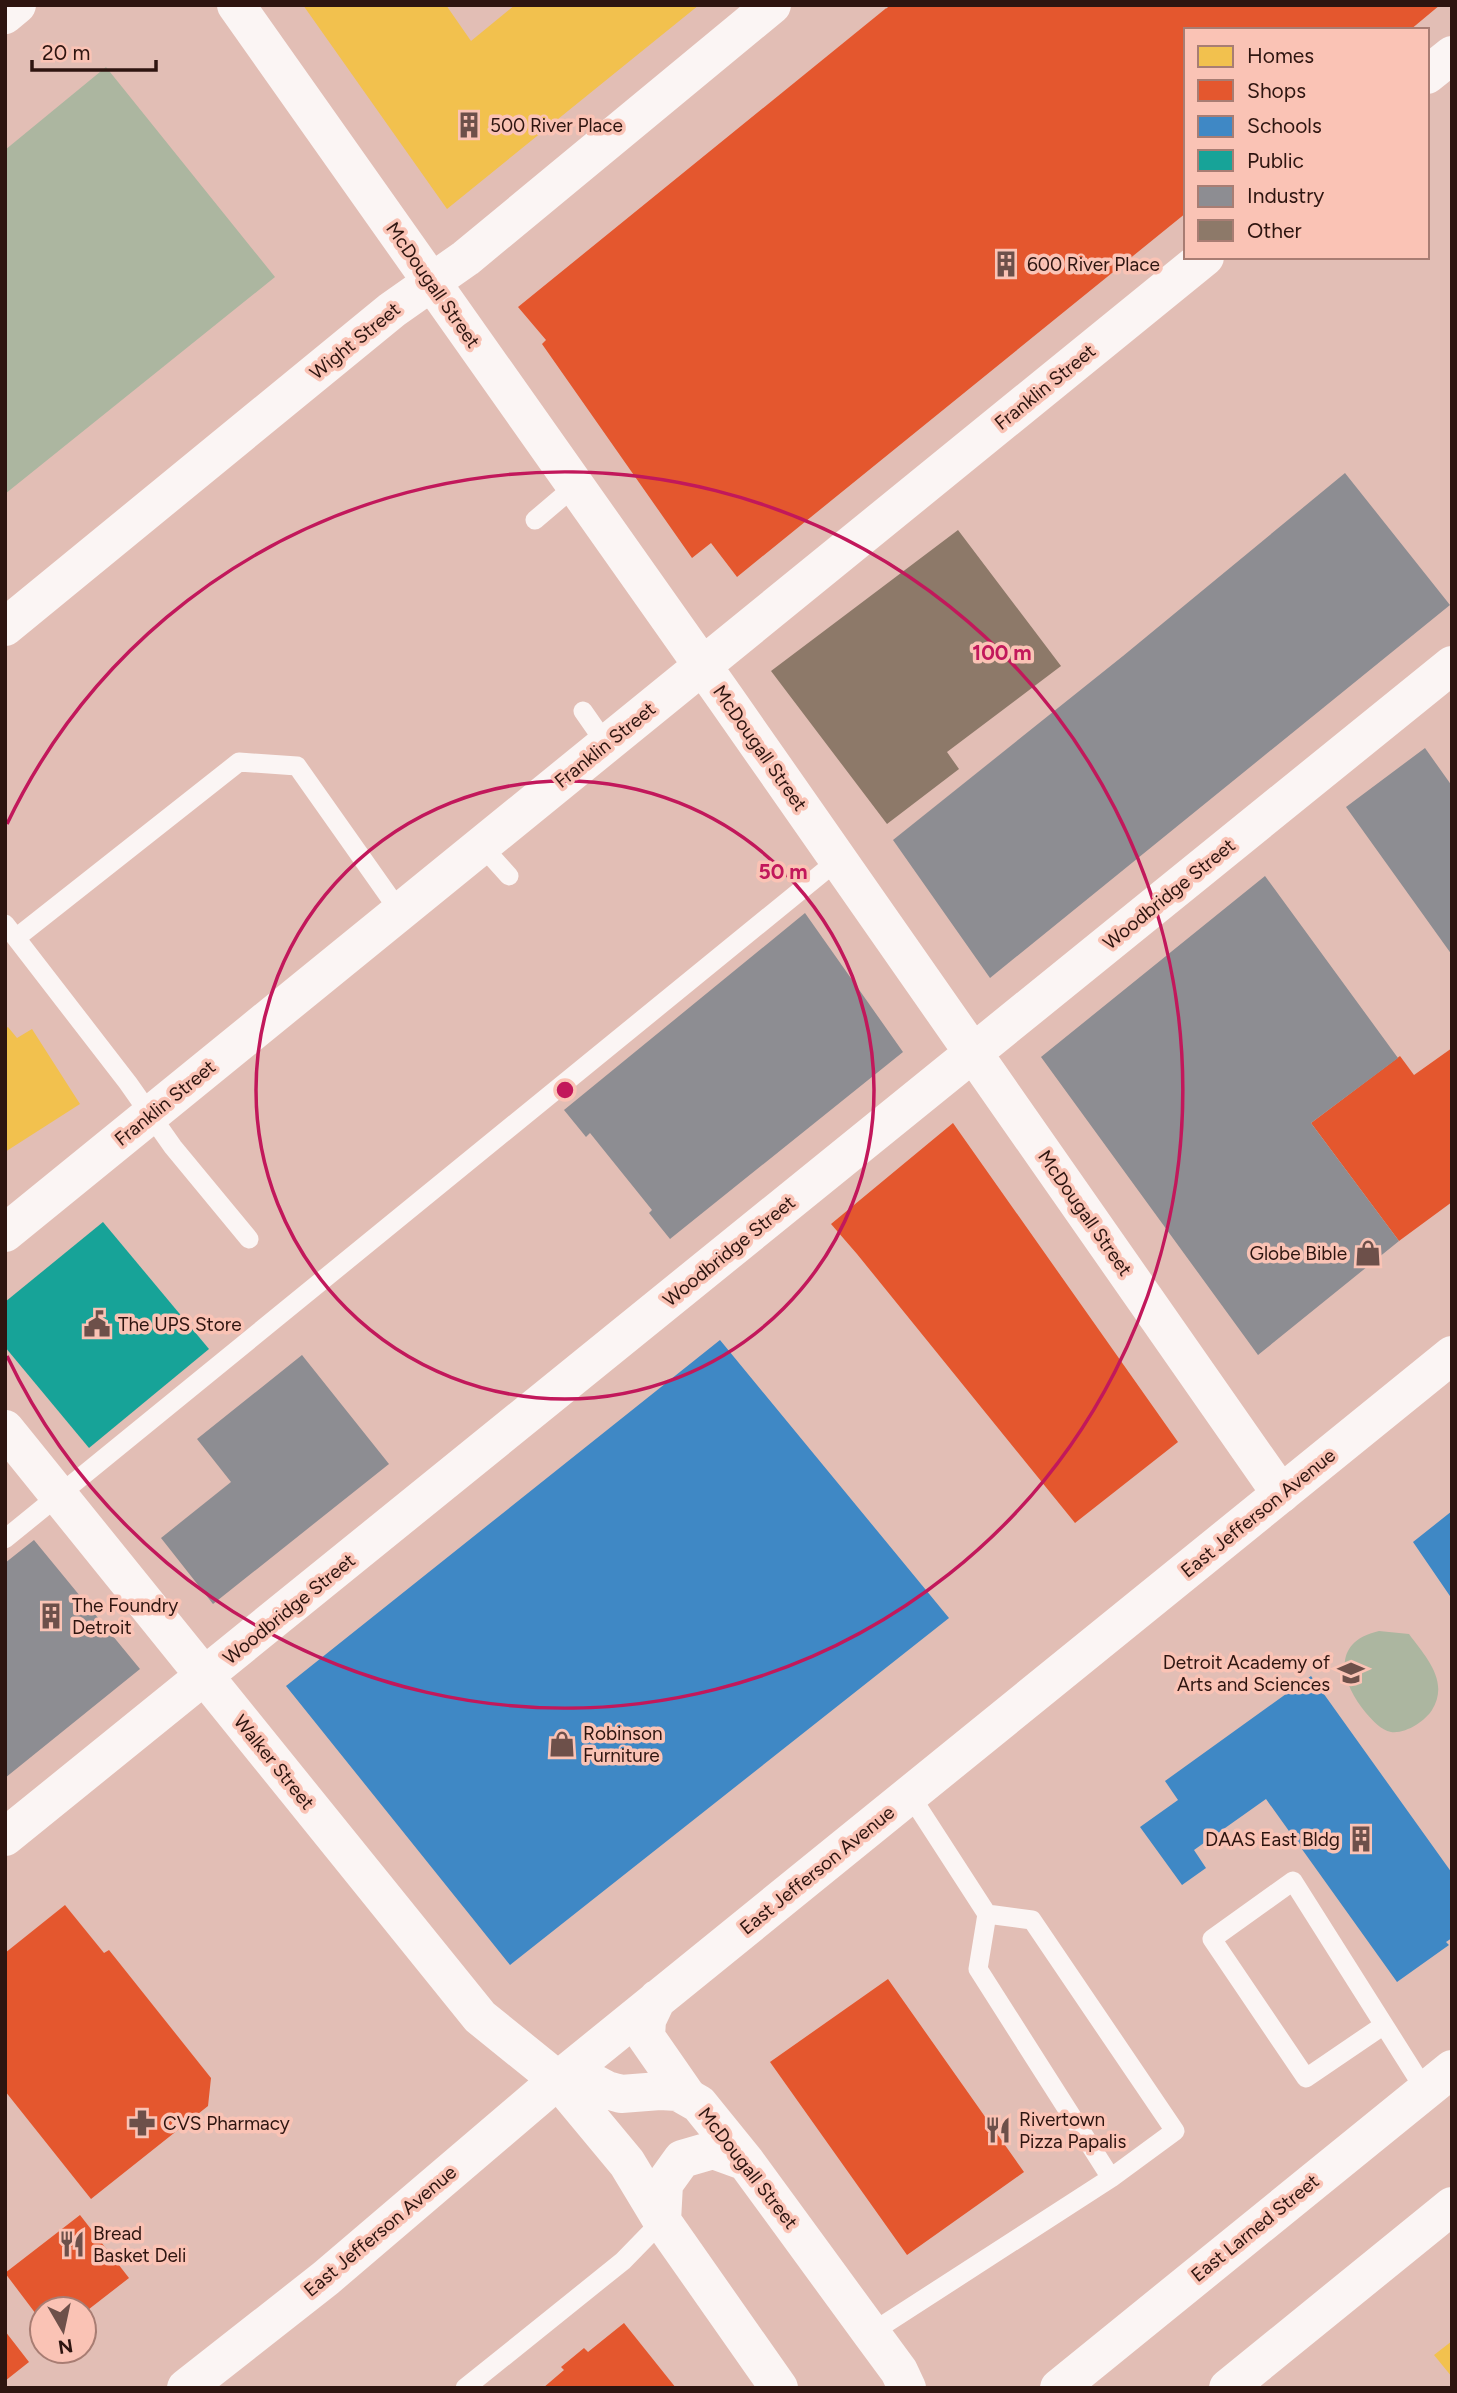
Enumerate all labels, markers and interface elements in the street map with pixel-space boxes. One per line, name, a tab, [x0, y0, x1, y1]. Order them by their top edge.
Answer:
scale bar	[32, 28, 156, 72]
legend	[1184, 28, 1429, 259]
text: 20 m	[42, 40, 90, 65]
text: Homes	[1247, 43, 1314, 68]
text: Shops	[1247, 78, 1306, 103]
building icon: 500 River Place	[454, 110, 484, 140]
text: Schools	[1247, 113, 1322, 138]
place label: 500 River Place	[490, 114, 623, 137]
text: Public	[1247, 148, 1304, 173]
text: Industry	[1247, 183, 1324, 208]
street label: McDougall Street	[381, 218, 485, 352]
text: Other	[1247, 218, 1302, 243]
building icon: 600 River Place	[991, 249, 1021, 279]
place label: 600 River Place	[1027, 253, 1160, 276]
street label: Wight Street	[305, 298, 405, 384]
street label: Franklin Street	[990, 339, 1100, 435]
text: 100 m	[972, 640, 1032, 665]
street label: McDougall Street	[708, 681, 812, 815]
street label: Franklin Street	[550, 697, 660, 793]
street label: Woodbridge Street	[1098, 834, 1240, 954]
text: 50 m	[758, 859, 808, 884]
street label: Franklin Street	[110, 1055, 220, 1151]
centre of rings	[553, 1078, 577, 1102]
street label: McDougall Street	[1033, 1146, 1137, 1280]
street label: Woodbridge Street	[658, 1191, 800, 1311]
shop icon: Globe Bible	[1353, 1238, 1383, 1268]
place label: Globe Bible	[1249, 1242, 1347, 1265]
public building icon: The UPS Store	[82, 1309, 112, 1339]
place label: The UPS Store	[118, 1313, 242, 1336]
street label: East Jefferson Avenue	[1176, 1444, 1340, 1582]
street label: Woodbridge Street	[218, 1549, 360, 1669]
place label: The Foundry Detroit	[72, 1594, 178, 1639]
building icon: The Foundry Detroit	[36, 1601, 66, 1631]
place label: Detroit Academy of Arts and Sciences	[1163, 1651, 1330, 1696]
school or university icon: Detroit Academy of Arts and Sciences	[1336, 1658, 1366, 1688]
street label: Walker Street	[229, 1710, 319, 1814]
place label: Robinson Furniture	[583, 1722, 663, 1767]
shop icon: Robinson Furniture	[547, 1729, 577, 1759]
street label: East Jefferson Avenue	[735, 1801, 899, 1939]
building icon: DAAS East Bldg	[1346, 1824, 1376, 1854]
place label: DAAS East Bldg	[1205, 1828, 1340, 1851]
street label: McDougall Street	[693, 2103, 803, 2233]
pharmacy icon: CVS Pharmacy	[127, 2108, 157, 2138]
place label: Rivertown Pizza Papalis	[1019, 2108, 1126, 2153]
place label: CVS Pharmacy	[163, 2112, 290, 2135]
restaurant icon: Rivertown Pizza Papalis	[983, 2115, 1013, 2145]
street label: East Jefferson Avenue	[299, 2160, 461, 2302]
street label: East Larned Street	[1186, 2169, 1324, 2287]
place label: Bread Basket Deli	[93, 2222, 186, 2267]
restaurant icon: Bread Basket Deli	[57, 2229, 87, 2259]
north arrow	[28, 2295, 98, 2365]
text: N	[57, 2334, 75, 2359]

